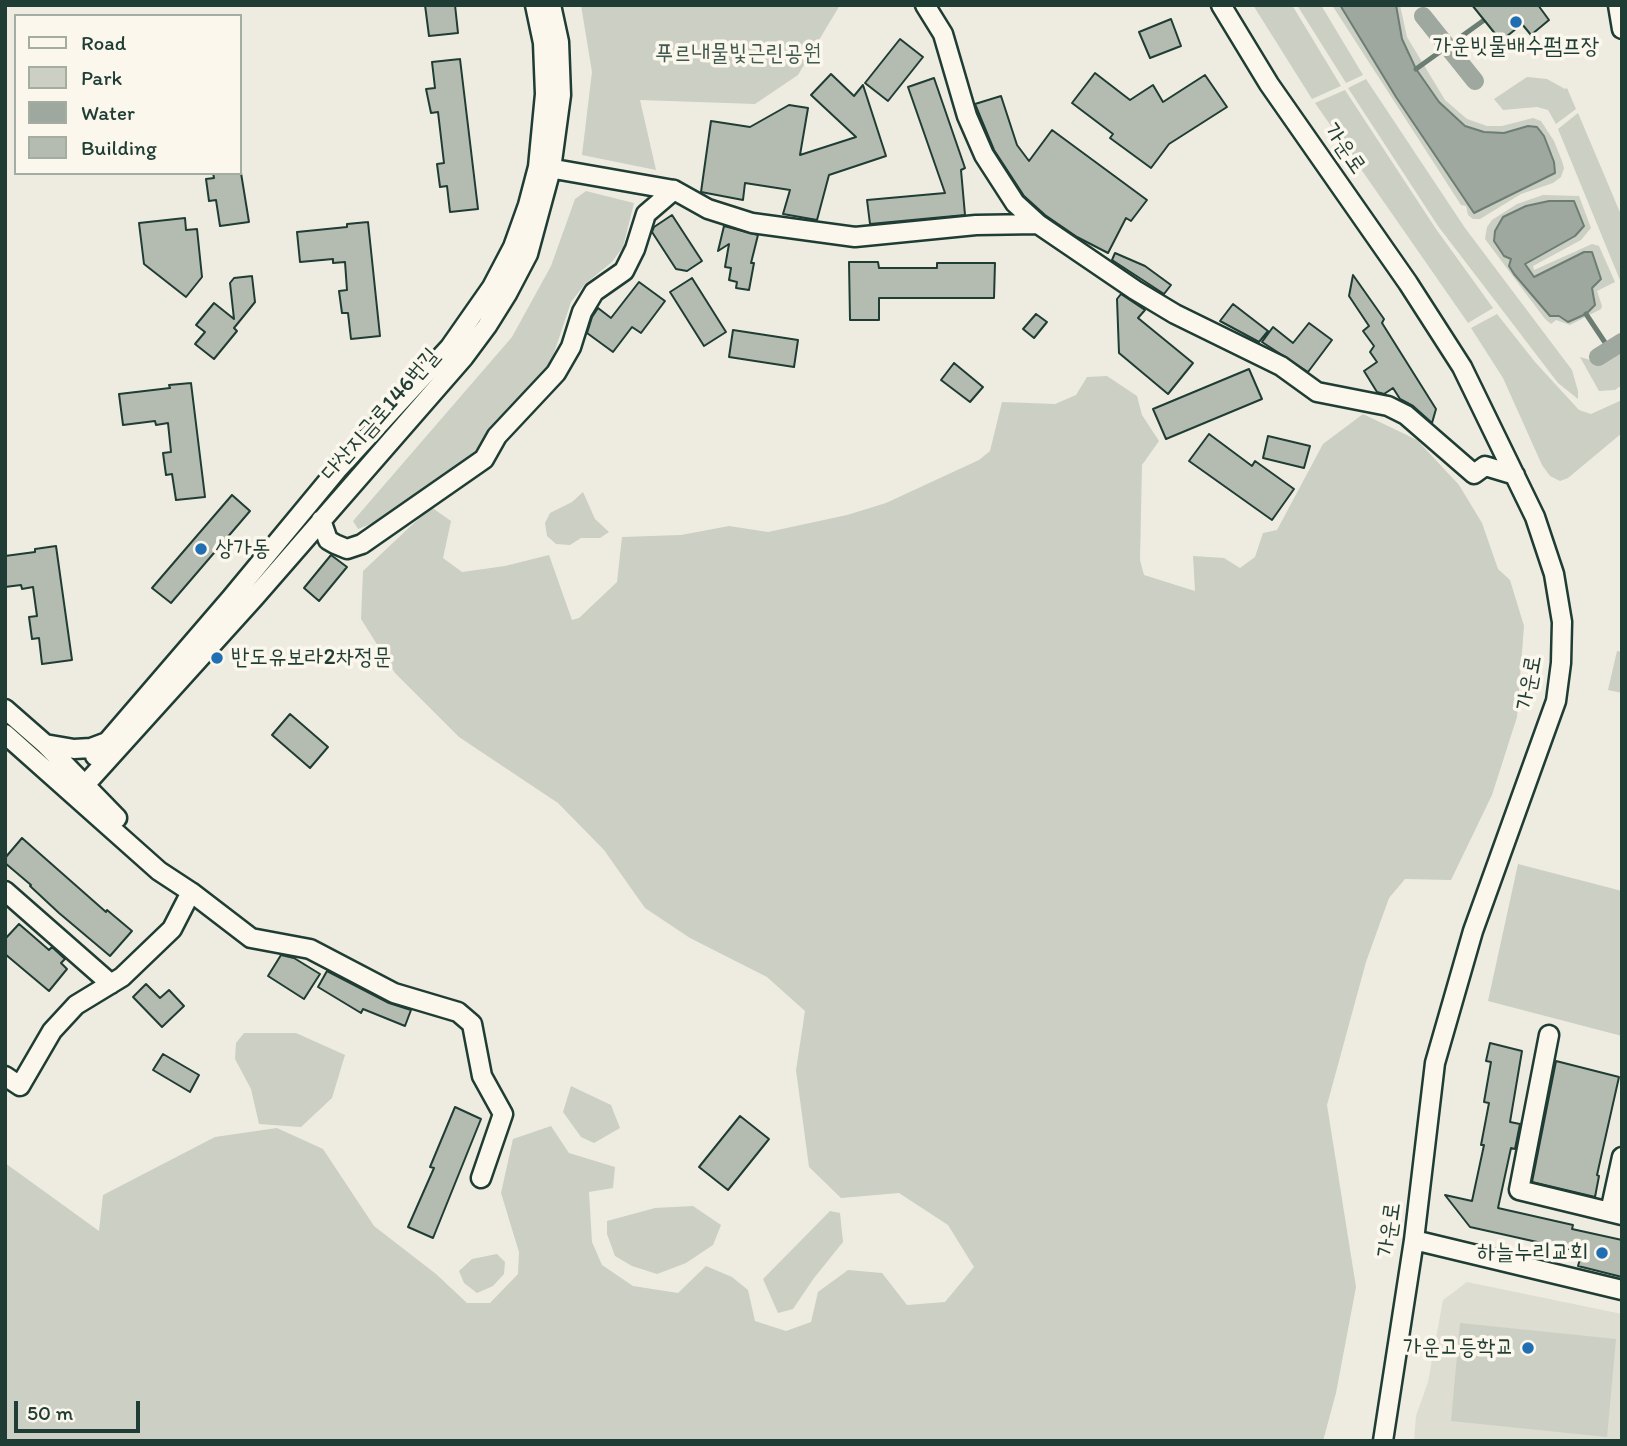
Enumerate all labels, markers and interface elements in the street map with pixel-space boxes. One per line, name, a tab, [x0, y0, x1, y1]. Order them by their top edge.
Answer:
legend	[14, 14, 242, 175]
marker: 가운빗물배수펌프장	[1508, 14, 1524, 30]
text: Road	[81, 30, 126, 55]
place label: 가운빗물배수펌프장	[1433, 33, 1599, 61]
park label: 푸르내물빛근린공원	[655, 40, 821, 68]
text: Park	[81, 65, 122, 90]
text: Water	[81, 100, 135, 125]
street label: 가운로	[1317, 118, 1371, 180]
text: Building	[81, 135, 157, 160]
street label: 다산지금로146번길	[316, 343, 446, 487]
place label: 상가동	[215, 535, 271, 563]
marker: 상가동	[193, 541, 209, 557]
place label: 반도유보라2차정문	[231, 644, 391, 672]
marker: 반도유보라2차정문	[209, 650, 225, 666]
street label: 가운로	[1512, 653, 1548, 713]
street label: 가운로	[1372, 1201, 1408, 1259]
place label: 하늘누리교회	[1477, 1239, 1588, 1267]
marker: 하늘누리교회	[1594, 1245, 1610, 1261]
place label: 가운고등학교	[1403, 1334, 1514, 1362]
marker: 가운고등학교	[1520, 1340, 1536, 1356]
scale bar	[18, 1386, 144, 1430]
text: 50 m	[27, 1400, 73, 1425]

